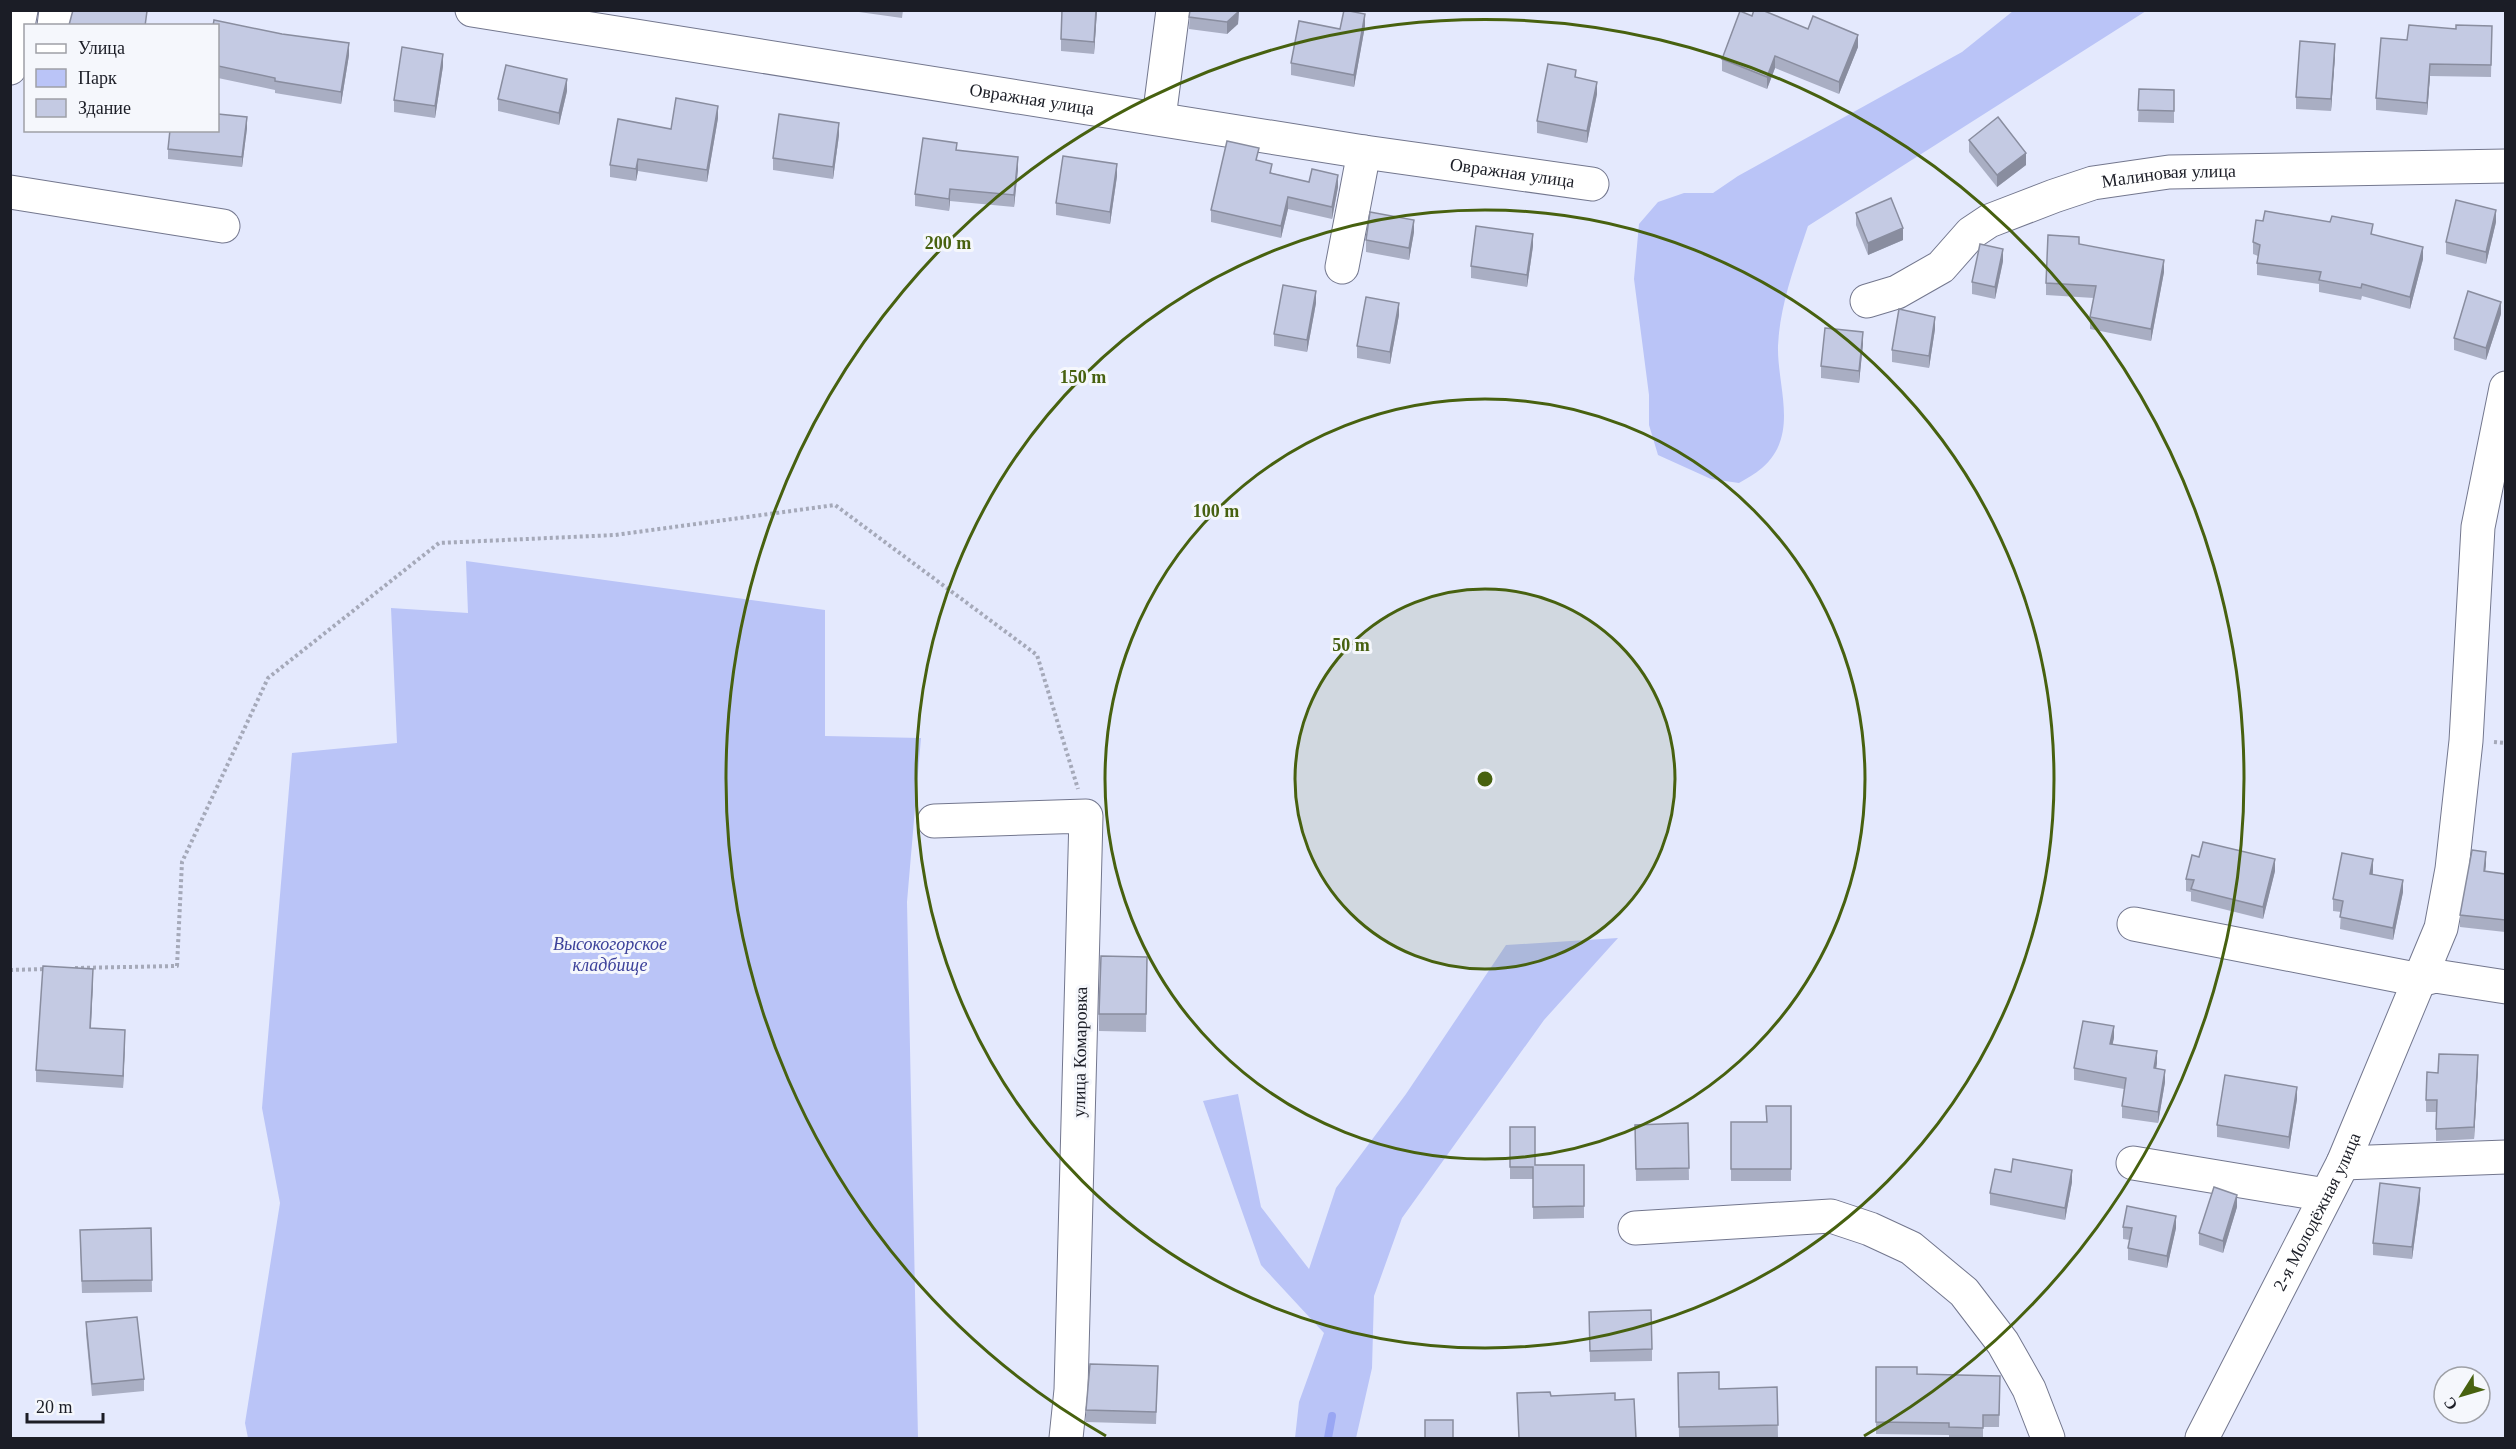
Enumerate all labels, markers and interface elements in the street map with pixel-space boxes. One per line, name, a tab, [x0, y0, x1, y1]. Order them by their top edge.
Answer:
legend	[24, 24, 219, 132]
text: Улица	[78, 38, 125, 58]
text: Парк	[78, 68, 117, 88]
street label: Овражная улица	[968, 79, 1096, 119]
text: Здание	[78, 98, 131, 118]
street label: Овражная улица	[1449, 154, 1576, 191]
street label: Малиновая улица	[2100, 161, 2236, 192]
text: 200 m	[925, 233, 971, 253]
text: 150 m	[1060, 367, 1106, 387]
text: 100 m	[1193, 501, 1239, 521]
text: 50 m	[1332, 635, 1370, 655]
centre of rings	[1475, 769, 1495, 789]
park label: Высокогорское кладбище	[553, 934, 667, 975]
street label: улица Комаровка	[1069, 986, 1091, 1118]
street label: 2-я Молодёжная улица	[2269, 1130, 2365, 1294]
north arrow	[2432, 1365, 2492, 1425]
scale bar	[27, 1386, 104, 1424]
text: С	[2440, 1394, 2461, 1413]
text: 20 m	[36, 1397, 73, 1417]

